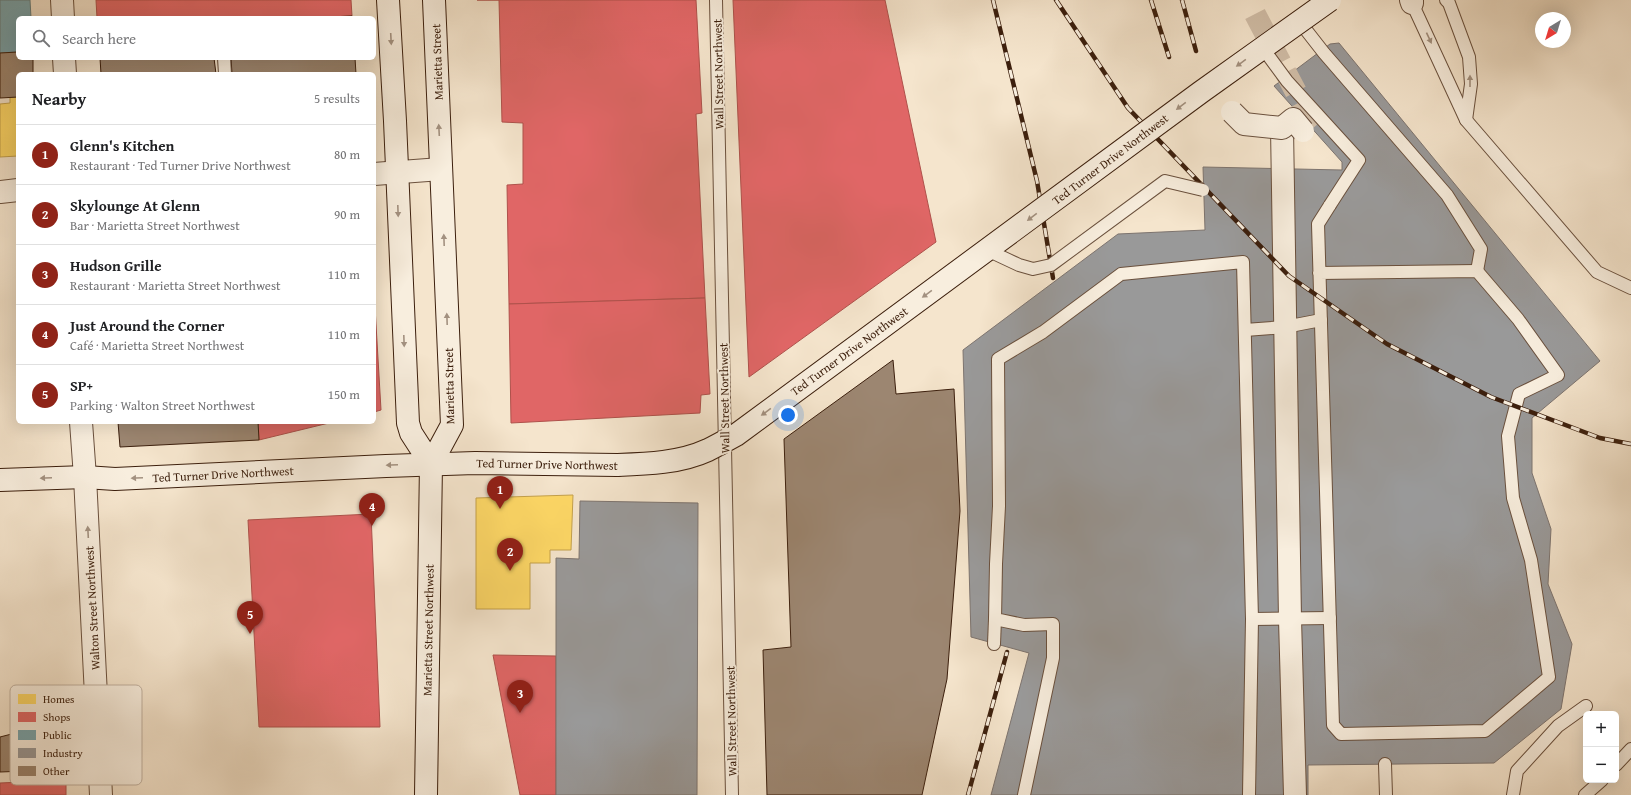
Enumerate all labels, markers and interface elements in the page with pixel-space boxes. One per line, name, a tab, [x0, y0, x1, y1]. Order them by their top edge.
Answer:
north arrow	[1535, 12, 1571, 48]
search box	[16, 16, 376, 60]
street label: Wall Street Northwest	[709, 18, 727, 129]
street label: Marietta Street	[427, 23, 447, 101]
icon: search	[30, 27, 52, 49]
text: Search here	[62, 28, 136, 49]
one-way arrow	[1426, 32, 1432, 44]
one-way arrow	[387, 33, 394, 45]
one-way arrow	[1235, 59, 1246, 67]
one-way arrow	[1467, 74, 1473, 87]
text: Nearby	[32, 86, 86, 111]
text: 5 results	[314, 89, 360, 108]
one-way arrow	[1176, 102, 1187, 110]
street label: Ted Turner Drive Northwest	[1048, 109, 1172, 208]
one-way arrow	[436, 124, 443, 136]
text: Glenn's Kitchen	[70, 135, 174, 156]
text: 1	[42, 145, 48, 164]
text: 80 m	[334, 145, 360, 164]
text: Restaurant · Ted Turner Drive Northwest	[70, 156, 291, 175]
text: Skylounge At Glenn	[70, 195, 200, 216]
text: 2	[42, 205, 48, 224]
text: 90 m	[334, 205, 360, 224]
one-way arrow	[395, 205, 402, 217]
one-way arrow	[1027, 213, 1037, 221]
text: Bar · Marietta Street Northwest	[70, 216, 240, 235]
one-way arrow	[441, 233, 447, 246]
text: Hudson Grille	[70, 255, 162, 276]
text: 3	[42, 265, 48, 284]
text: 110 m	[328, 265, 360, 284]
text: Restaurant · Marietta Street Northwest	[70, 276, 281, 295]
one-way arrow	[922, 290, 933, 298]
street label: Ted Turner Drive Northwest	[787, 302, 912, 399]
one-way arrow	[444, 312, 451, 325]
text: Just Around the Corner	[70, 315, 225, 336]
text: 4	[42, 325, 48, 344]
text: 110 m	[328, 325, 360, 344]
one-way arrow	[401, 335, 407, 348]
text: Café · Marietta Street Northwest	[70, 336, 244, 355]
street label: Wall Street Northwest	[715, 342, 733, 453]
street label: Marietta Street	[440, 347, 458, 424]
text: SP+	[70, 375, 93, 396]
text: 5	[42, 385, 48, 404]
text: 150 m	[328, 385, 360, 404]
text: Parking · Walton Street Northwest	[70, 396, 255, 415]
your location	[778, 405, 798, 425]
one-way arrow	[761, 408, 771, 416]
street label: Ted Turner Drive Northwest	[476, 454, 619, 474]
street label: Ted Turner Drive Northwest	[152, 462, 295, 486]
one-way arrow	[386, 462, 398, 469]
one-way arrow	[39, 475, 52, 481]
one-way arrow	[130, 475, 143, 482]
pin: 1	[487, 476, 513, 509]
pin: 4	[359, 493, 385, 526]
one-way arrow	[84, 526, 91, 538]
pin: 2	[497, 538, 523, 571]
street label: Walton Street Northwest	[80, 545, 104, 671]
street label: Marietta Street Northwest	[418, 563, 438, 696]
pin: 5	[237, 601, 263, 634]
street label: Wall Street Northwest	[722, 665, 740, 776]
pin: 3	[507, 680, 533, 713]
legend	[10, 685, 142, 785]
text: Homes	[43, 691, 74, 707]
text: Shops	[43, 709, 70, 725]
map controls	[1583, 711, 1619, 783]
button: +	[1583, 711, 1619, 747]
text: Public	[43, 727, 72, 743]
text: Industry	[43, 745, 83, 761]
button: −	[1583, 747, 1619, 783]
text: Other	[43, 763, 70, 779]

